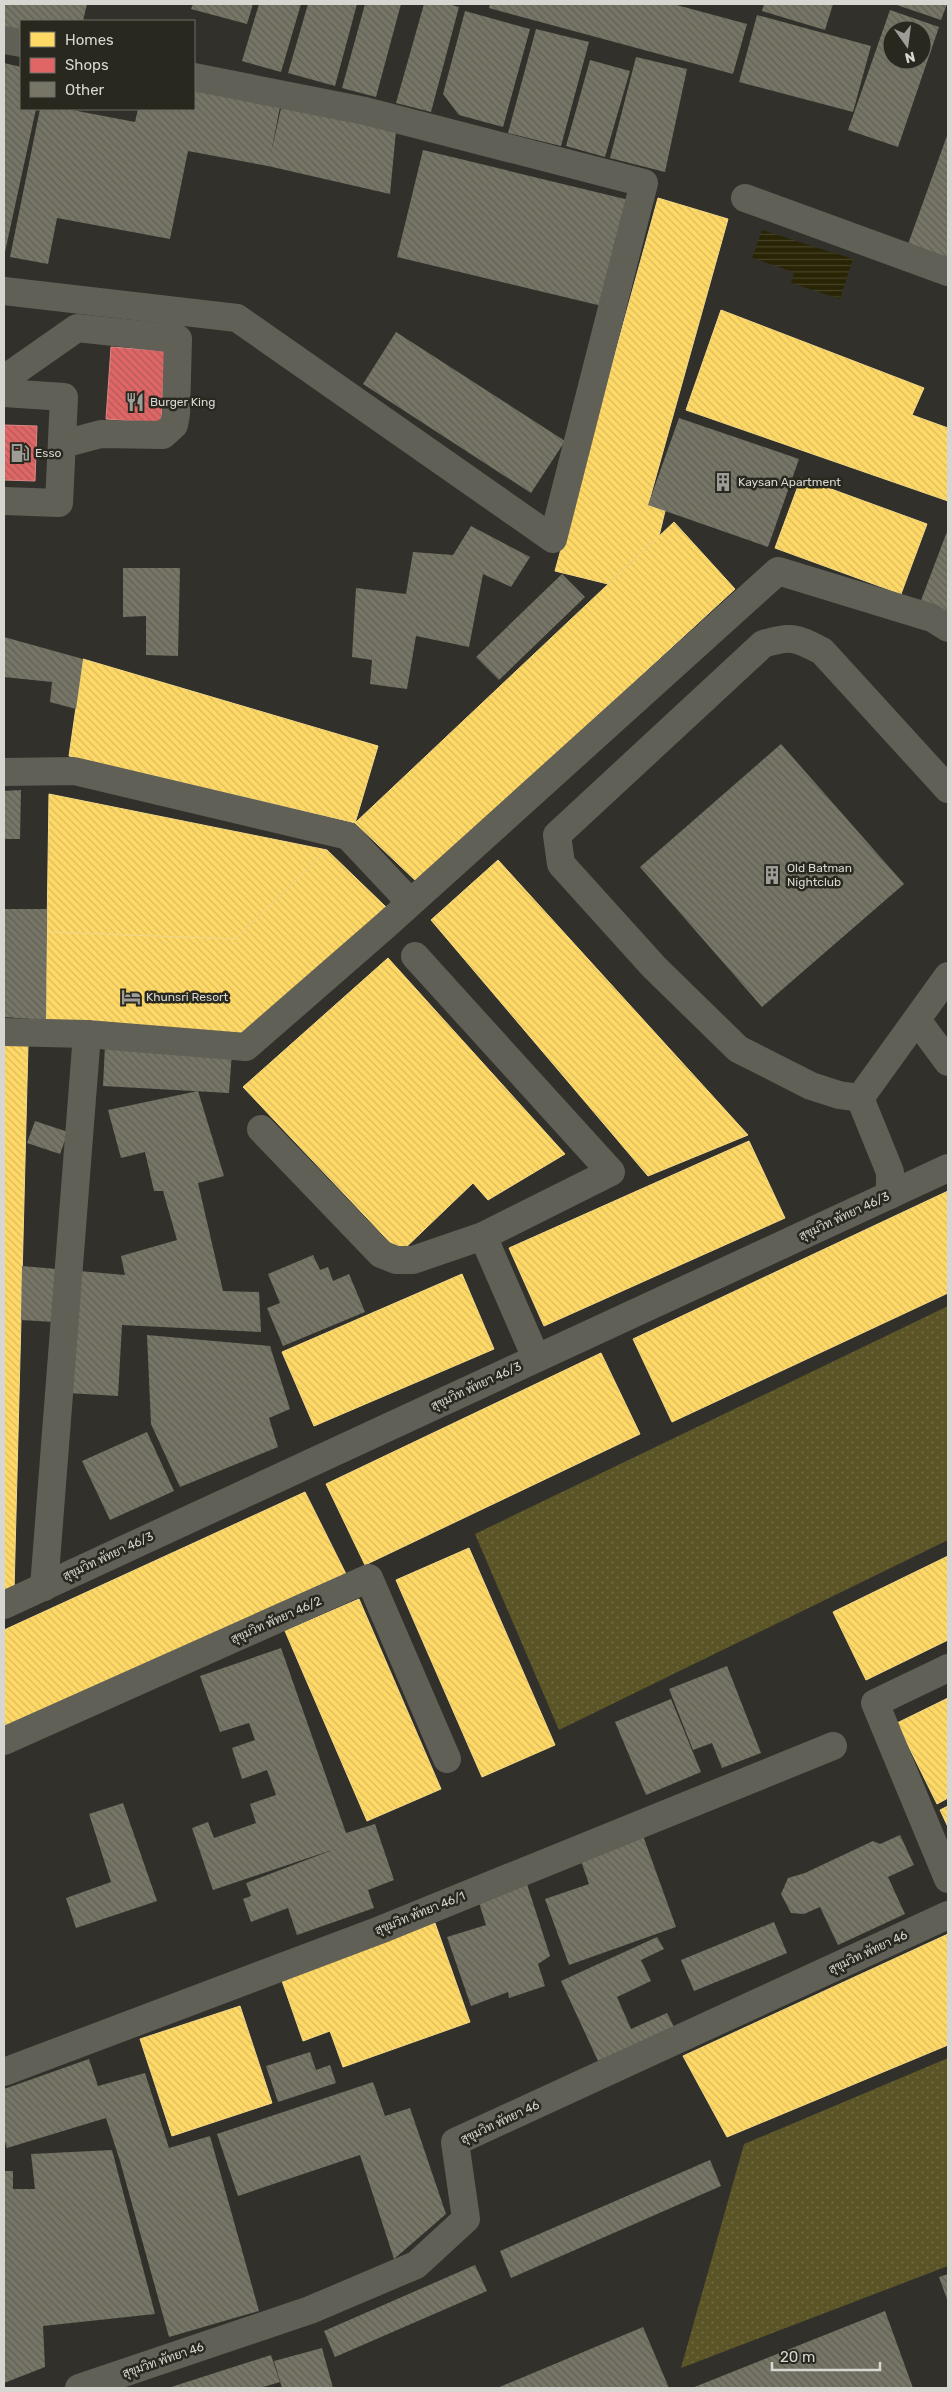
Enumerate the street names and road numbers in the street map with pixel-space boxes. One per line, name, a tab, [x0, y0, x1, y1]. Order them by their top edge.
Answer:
street label: สุขุมวิท พัทยา 46/3	[797, 1189, 892, 1245]
street label: สุขุมวิท พัทยา 46/3	[429, 1359, 524, 1415]
street label: สุขุมวิท พัทยา 46/3	[61, 1529, 156, 1585]
street label: สุขุมวิท พัทยา 46/2	[228, 1594, 324, 1648]
street label: สุขุมวิท พัทยา 46/1	[373, 1889, 468, 1939]
street label: สุขุมวิท พัทยา 46	[826, 1928, 910, 1978]
street label: สุขุมวิท พัทยา 46	[458, 2098, 542, 2148]
street label: สุขุมวิท พัทยา 46	[120, 2340, 206, 2382]

